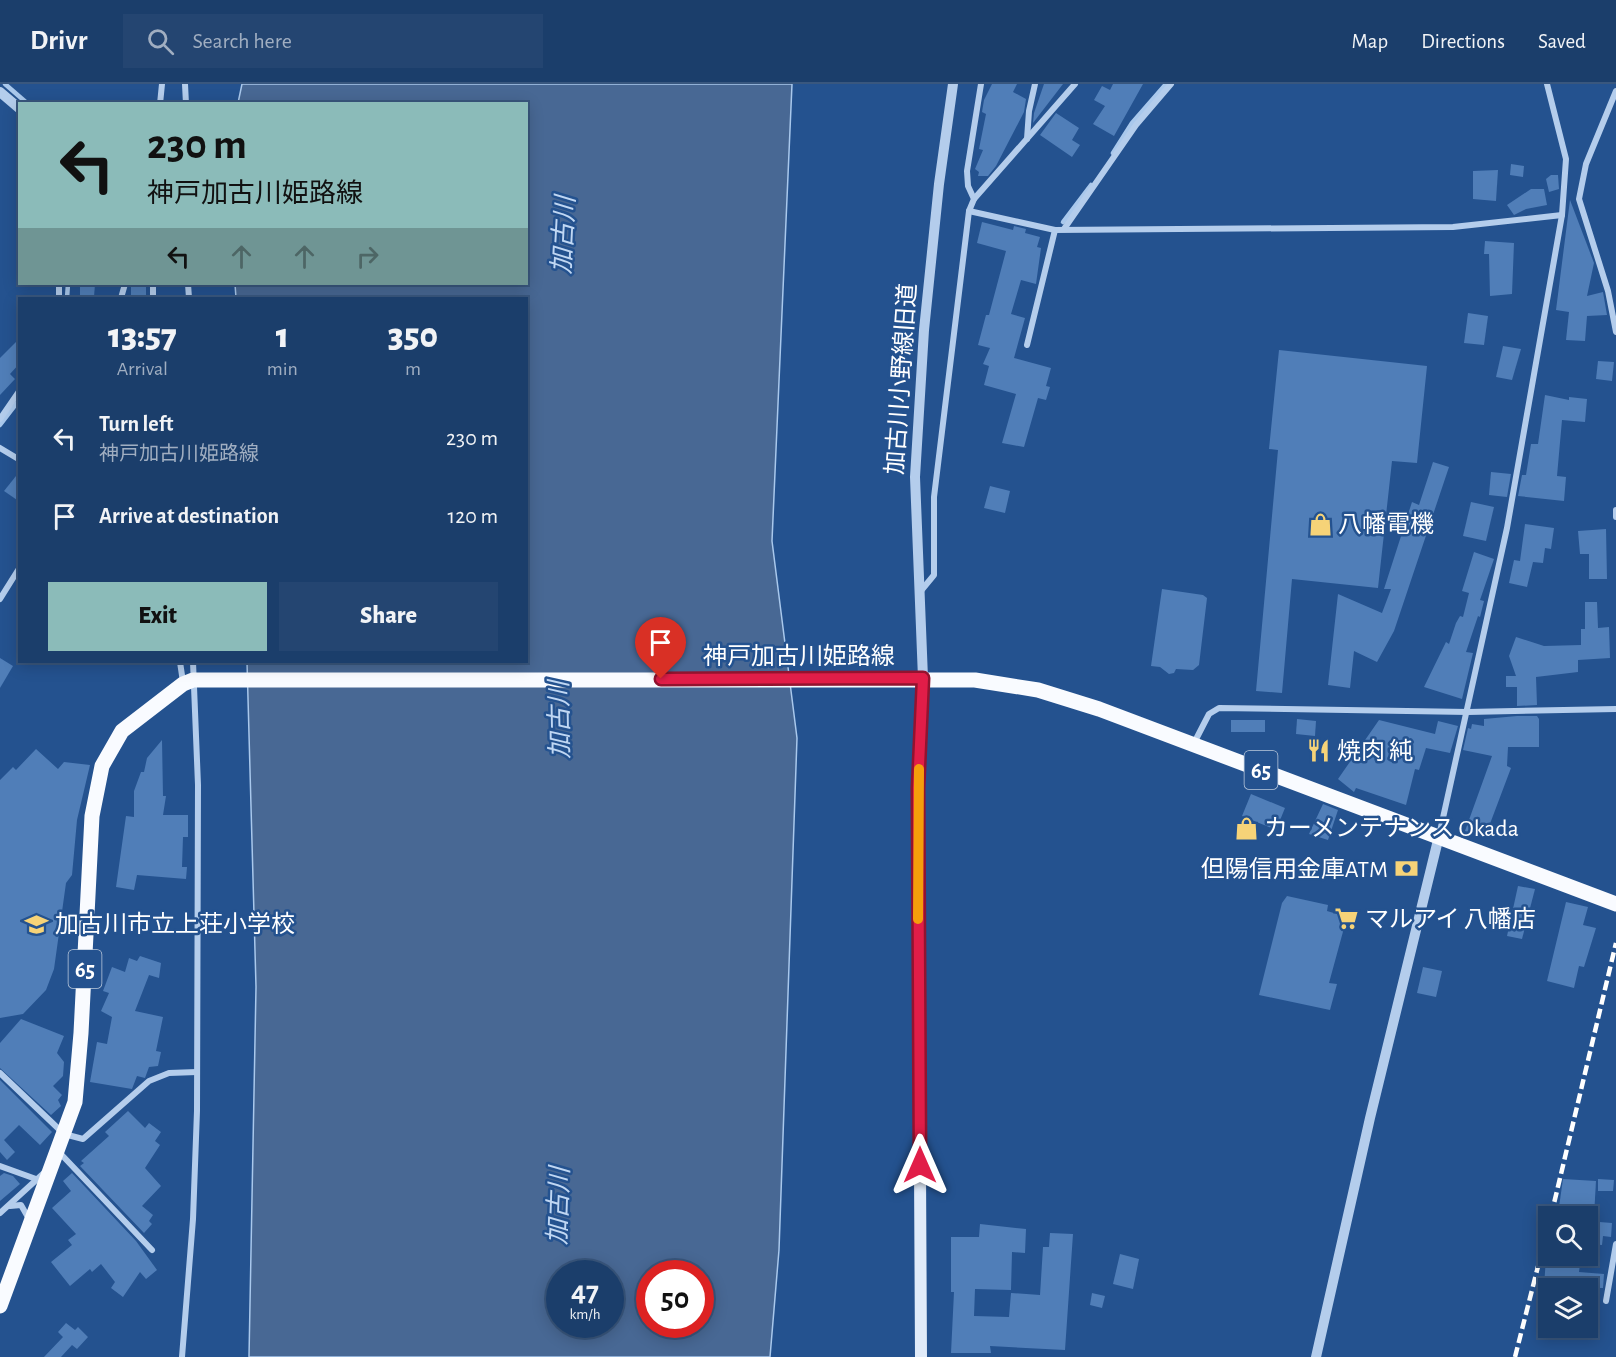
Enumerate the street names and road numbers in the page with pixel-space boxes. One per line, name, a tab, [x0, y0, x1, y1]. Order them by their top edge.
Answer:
street label: 加古川小野線旧道	[881, 282, 921, 476]
street label: 神戸加古川姫路線	[703, 643, 895, 669]
road number: 65	[1244, 751, 1278, 789]
road number: 65	[68, 950, 101, 988]

